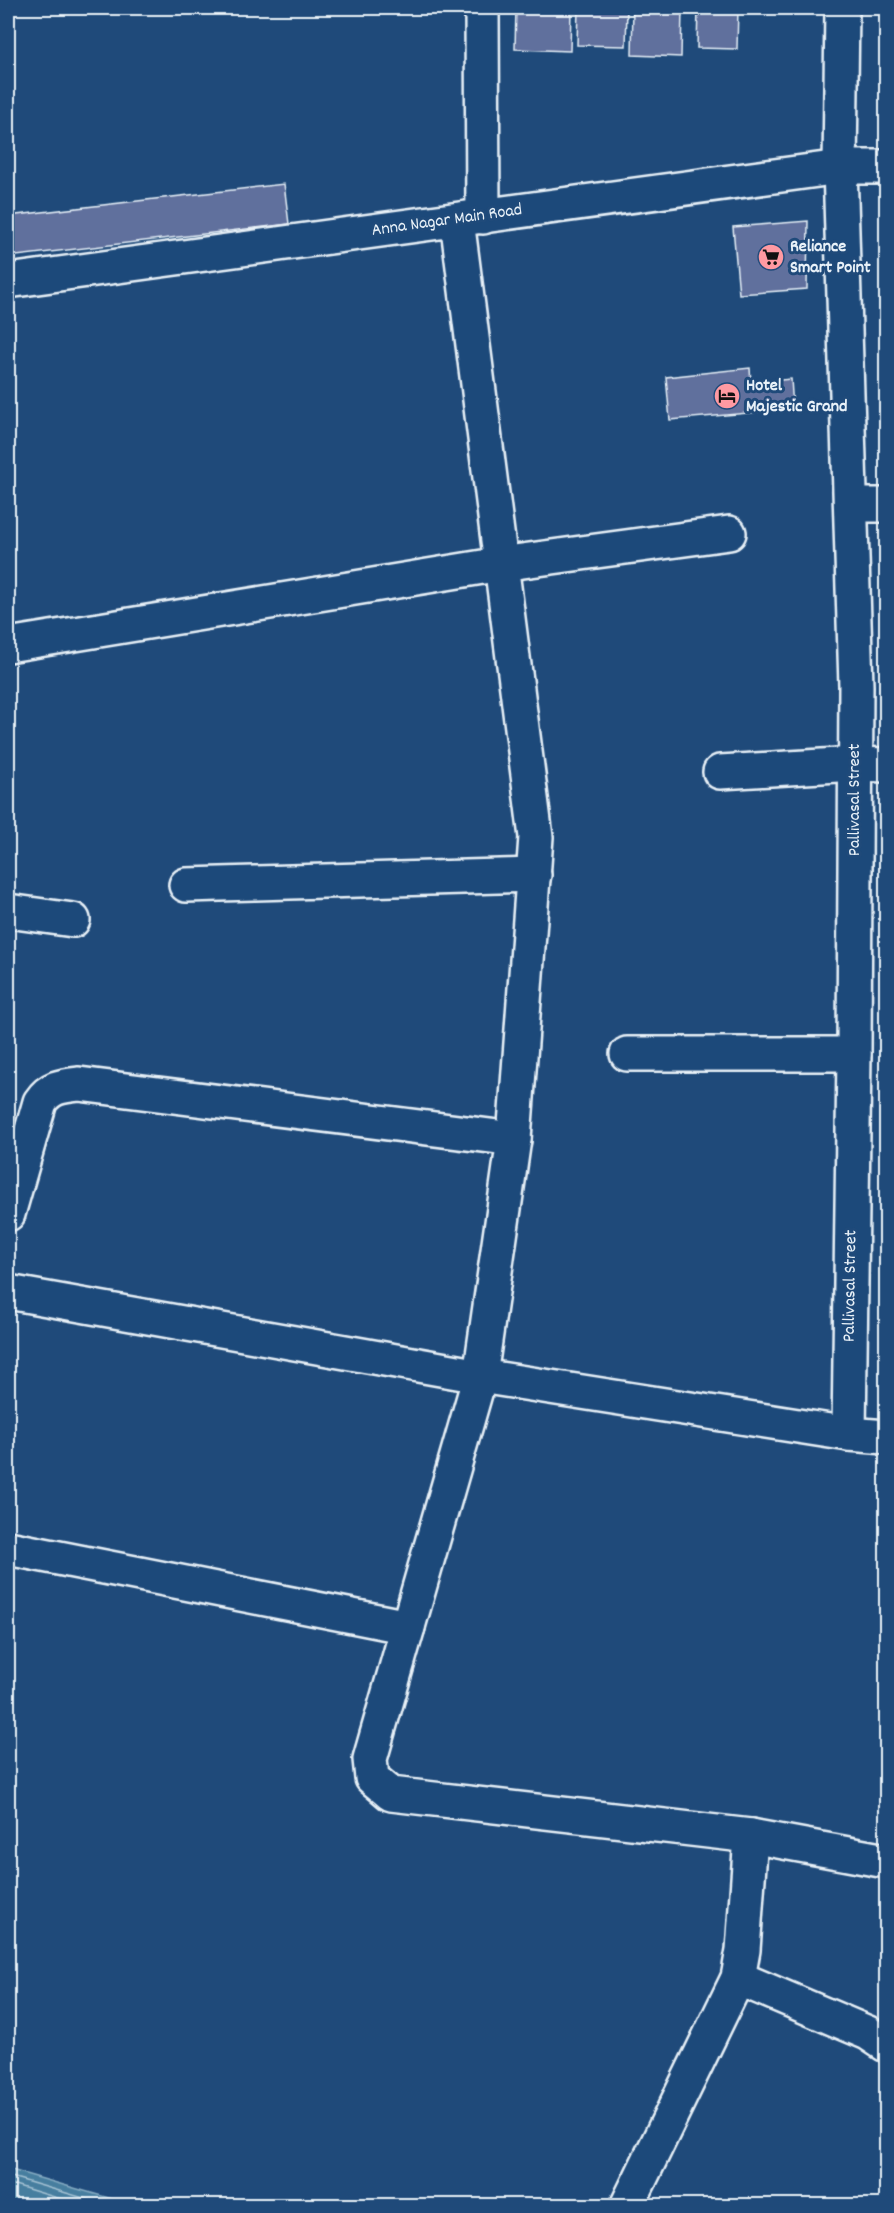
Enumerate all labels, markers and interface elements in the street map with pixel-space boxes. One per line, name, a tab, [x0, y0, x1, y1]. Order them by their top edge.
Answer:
street label: Anna Nagar Main Road	[370, 198, 524, 244]
place label: Reliance Smart Point	[790, 235, 871, 281]
supermarket icon: Reliance Smart Point	[756, 242, 786, 272]
place label: Hotel Majestic Grand	[746, 374, 847, 420]
hotel icon: Hotel Majestic Grand	[712, 381, 742, 411]
street label: Pallivasal Street	[843, 743, 868, 856]
street label: Pallivasal Street	[838, 1229, 864, 1343]

